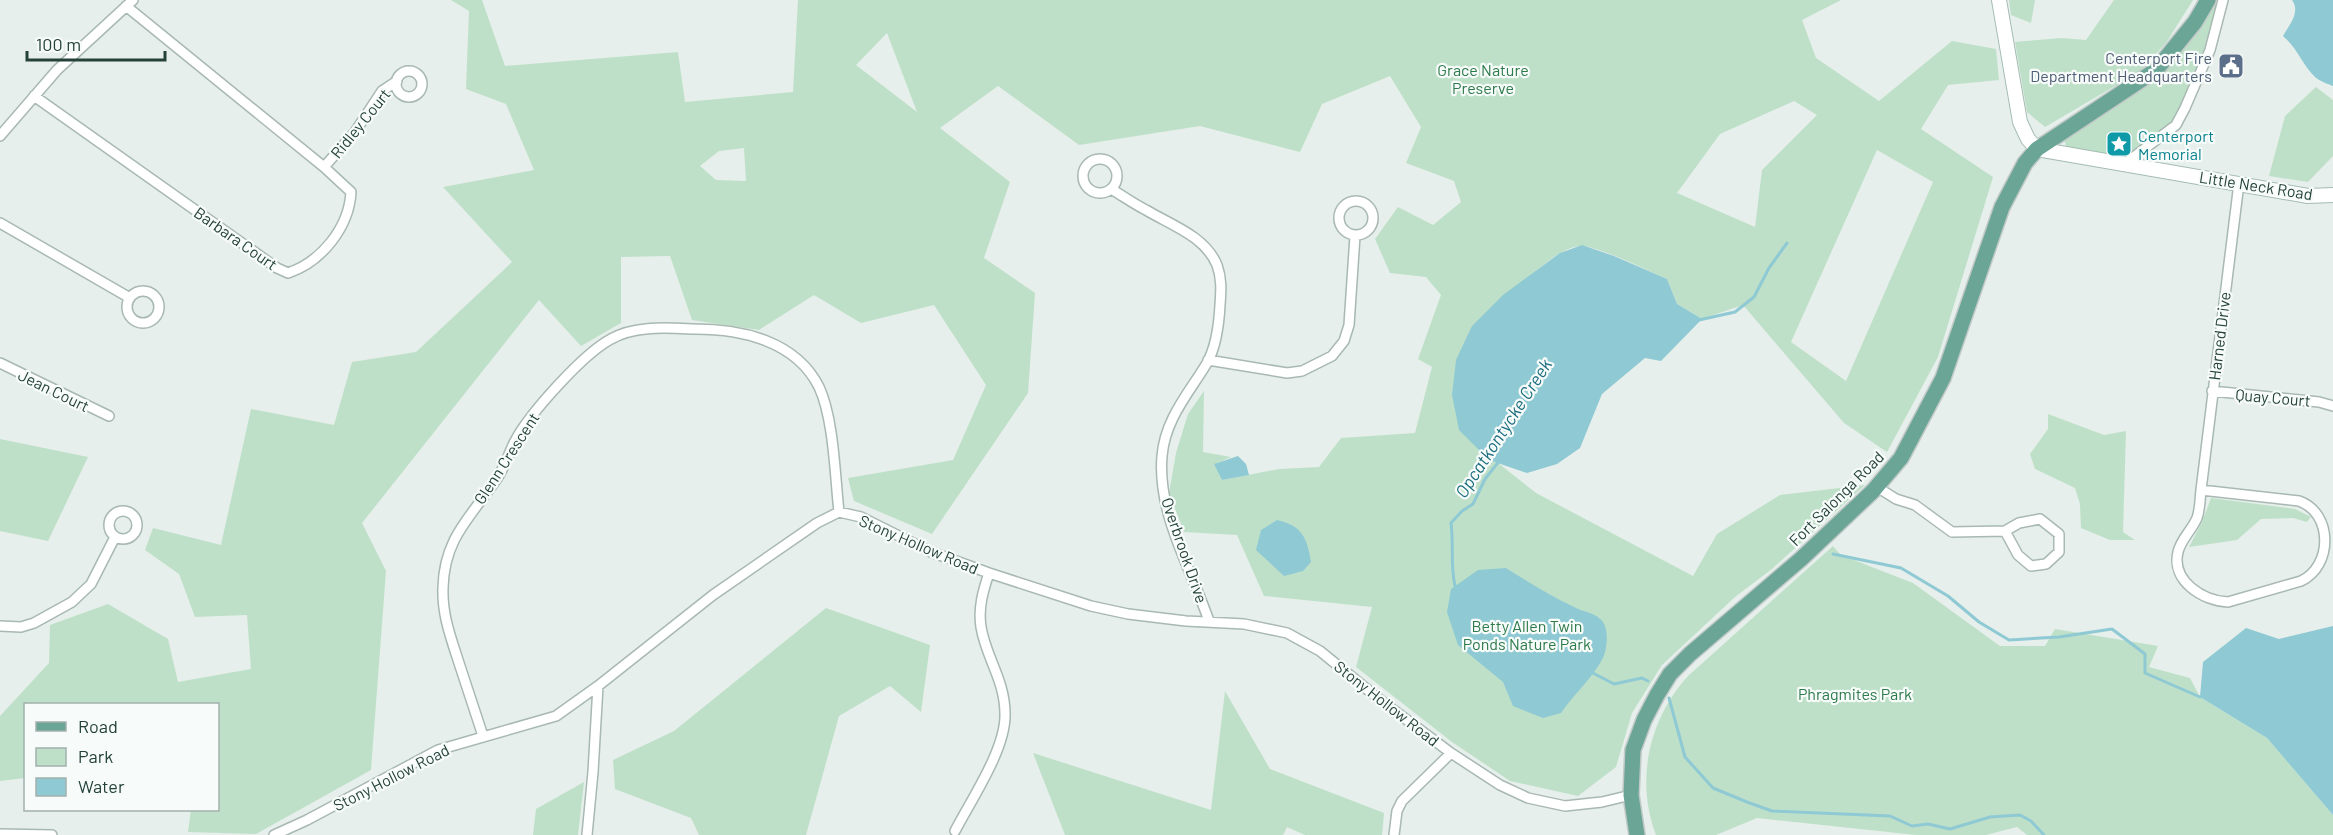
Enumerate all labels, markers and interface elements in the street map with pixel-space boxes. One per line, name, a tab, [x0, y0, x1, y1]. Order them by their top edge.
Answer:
scale bar	[27, 24, 165, 62]
text: 100 m	[36, 33, 81, 55]
place label: Centerport Fire Department Headquarters	[2030, 48, 2212, 85]
public building icon: Centerport Fire Department Headquarters	[2216, 51, 2246, 81]
park label: Grace Nature Preserve	[1437, 60, 1529, 97]
street label: Ridley Court	[326, 84, 394, 162]
place label: Centerport Memorial	[2138, 126, 2214, 163]
place icon: Centerport Memorial	[2104, 129, 2134, 159]
street label: Little Neck Road	[2198, 167, 2314, 203]
street label: Barbara Court	[191, 202, 281, 274]
street label: Harned Drive	[2204, 291, 2234, 381]
water label: Opcatkontycke Creek	[1450, 354, 1556, 502]
street label: Jean Court	[15, 365, 93, 415]
street label: Quay Court	[2235, 384, 2311, 410]
street label: Glenn Crescent	[469, 409, 543, 507]
street label: Fort Salonga Road	[1785, 447, 1887, 549]
street label: Overbrook Drive	[1158, 495, 1212, 605]
street label: Stony Hollow Road	[856, 510, 982, 578]
park label: Betty Allen Twin Ponds Nature Park	[1463, 616, 1591, 653]
street label: Stony Hollow Road	[1331, 656, 1443, 750]
park label: Phragmites Park	[1798, 684, 1912, 703]
legend	[24, 703, 219, 811]
text: Road	[78, 715, 118, 737]
street label: Stony Hollow Road	[330, 740, 452, 814]
text: Park	[78, 745, 113, 767]
text: Water	[78, 775, 125, 797]

